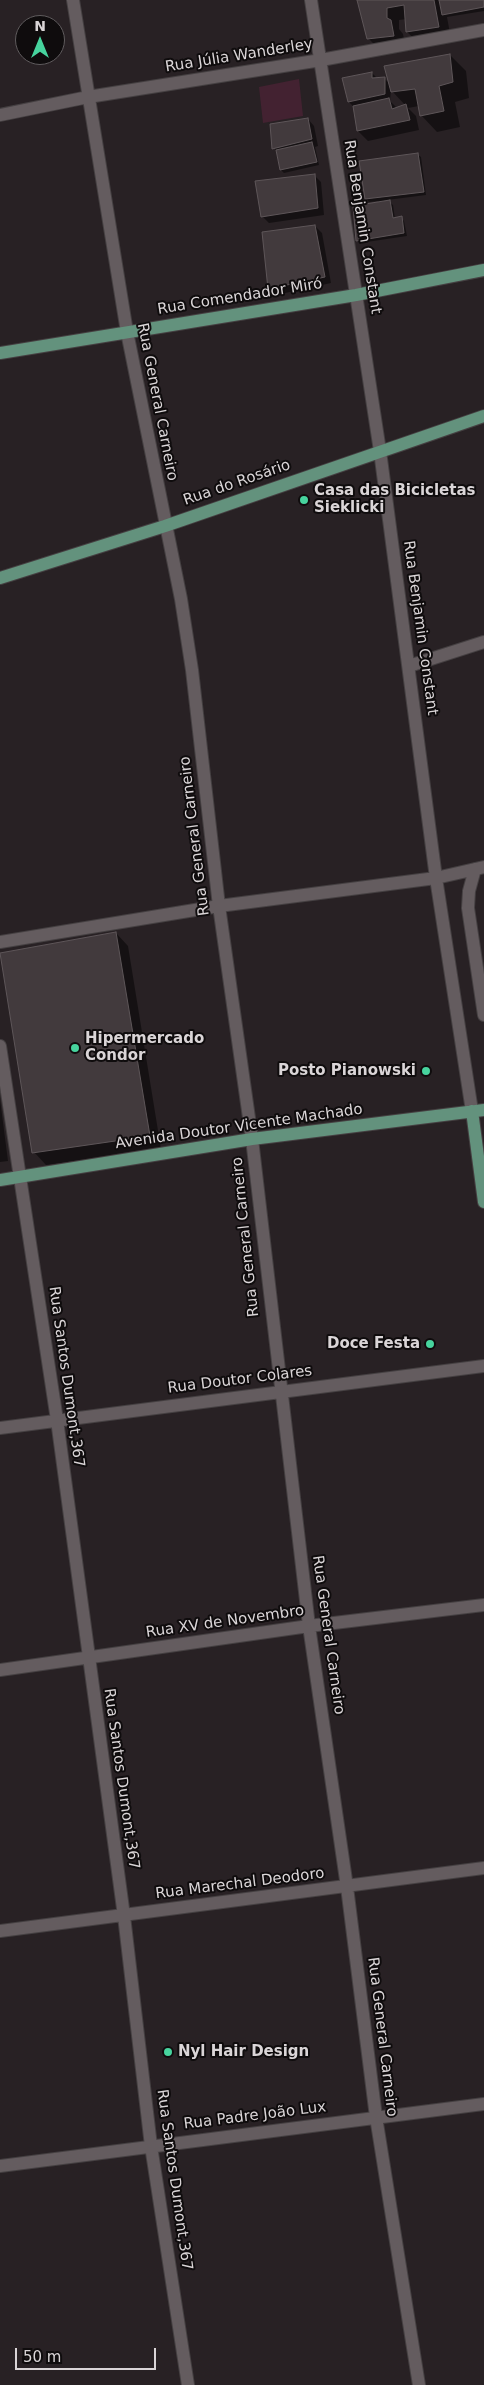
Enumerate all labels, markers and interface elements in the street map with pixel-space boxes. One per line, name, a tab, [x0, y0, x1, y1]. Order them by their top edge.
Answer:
north arrow	[15, 15, 65, 65]
text: N	[34, 18, 46, 34]
street label: Rua Júlia Wanderley	[164, 35, 314, 77]
street label: Rua Benjamin Constant	[339, 139, 385, 315]
street label: Rua Comendador Miró	[156, 275, 324, 319]
street label: Rua General Carneiro	[133, 321, 181, 483]
street label: Rua do Rosário	[181, 456, 293, 510]
place label: Casa das Bicicletas Sieklicki	[314, 482, 475, 517]
marker: Casa das Bicicletas Sieklicki	[298, 494, 310, 506]
street label: Rua Benjamin Constant	[399, 540, 441, 716]
street label: Rua General Carneiro	[176, 755, 214, 917]
place label: Hipermercado Condor	[85, 1030, 204, 1065]
marker: Hipermercado Condor	[69, 1042, 81, 1054]
place label: Posto Pianowski	[278, 1062, 416, 1080]
marker: Posto Pianowski	[420, 1065, 432, 1077]
street label: Avenida Doutor Vicente Machado	[114, 1101, 364, 1153]
street label: Rua General Carneiro	[229, 1156, 263, 1318]
street label: Rua Santos Dumont,367	[44, 1285, 88, 1469]
place label: Doce Festa	[327, 1335, 420, 1353]
marker: Doce Festa	[424, 1338, 436, 1350]
street label: Rua Doutor Colares	[167, 1362, 313, 1398]
street label: Rua General Carneiro	[308, 1554, 348, 1716]
street label: Rua XV de Novembro	[145, 1602, 305, 1642]
street label: Rua Santos Dumont,367	[99, 1687, 143, 1871]
street label: Rua Marechal Deodoro	[155, 1865, 325, 1903]
street label: Rua General Carneiro	[363, 1956, 401, 2118]
place label: Nyl Hair Design	[178, 2043, 309, 2061]
marker: Nyl Hair Design	[162, 2046, 174, 2058]
street label: Rua Santos Dumont,367	[152, 2088, 196, 2272]
street label: Rua Padre João Lux	[183, 2098, 327, 2134]
scale bar	[18, 2338, 159, 2370]
text: 50 m	[23, 2348, 61, 2366]

